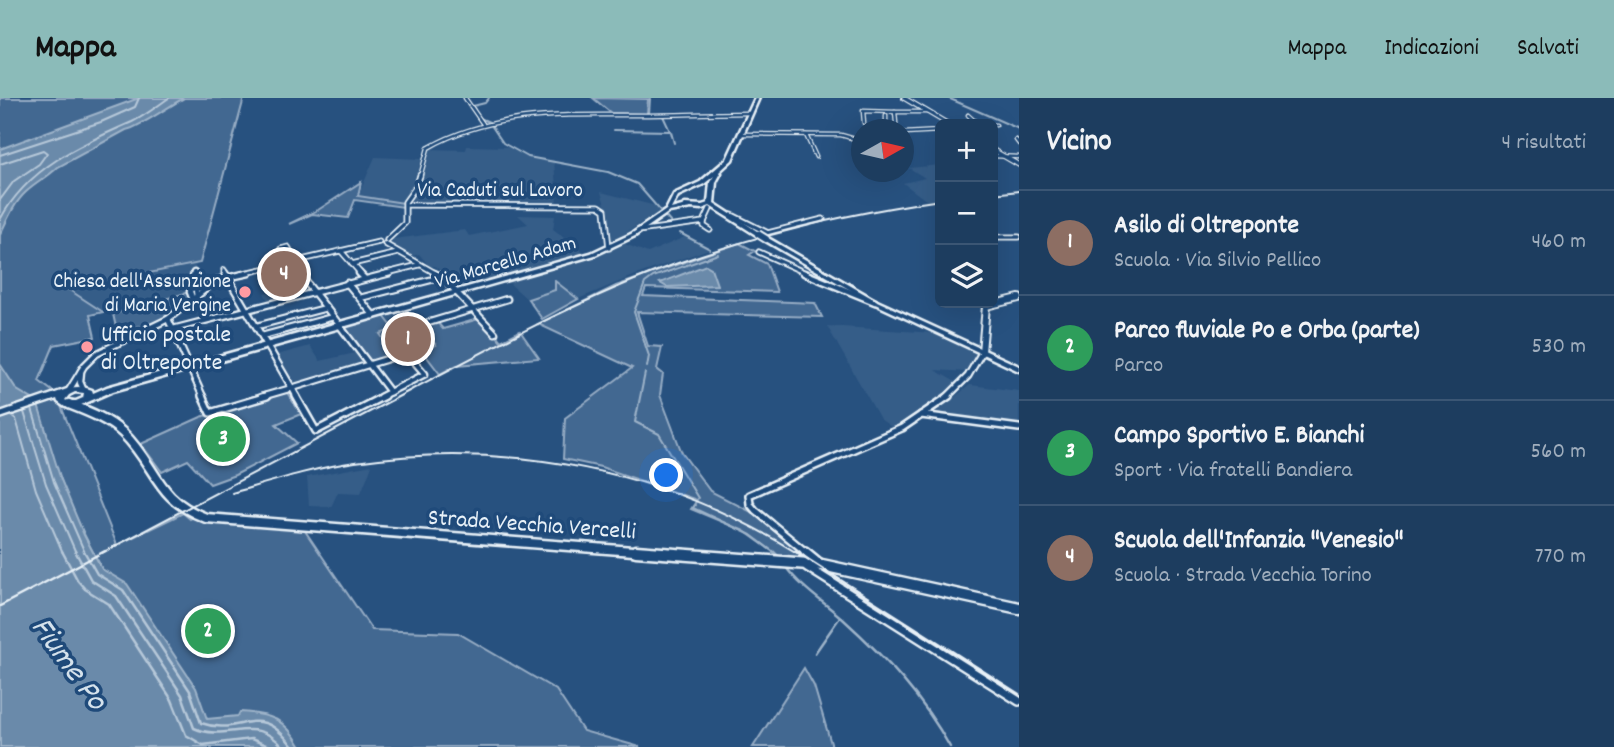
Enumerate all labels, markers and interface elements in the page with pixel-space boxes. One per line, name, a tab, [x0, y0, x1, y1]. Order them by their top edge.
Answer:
text: Mappa	[35, 26, 116, 73]
text: Mappa	[1287, 32, 1346, 66]
text: Indicazioni	[1384, 32, 1479, 66]
text: Salvati	[1517, 32, 1579, 66]
north arrow	[851, 119, 914, 182]
map controls	[935, 119, 998, 308]
button: +	[935, 119, 998, 182]
text: Vicino	[1047, 122, 1112, 165]
text: 4 risultati	[1501, 127, 1586, 160]
street label: Via Caduti sul Lavoro	[417, 177, 583, 207]
button: −	[935, 182, 998, 245]
text: Asilo di Oltreponte	[1114, 208, 1299, 245]
text: 1	[1067, 226, 1073, 259]
text: 460 m	[1532, 226, 1586, 259]
street label: Via Marcello Adam	[432, 229, 580, 298]
button: layers	[935, 245, 998, 308]
text: Scuola · Via Silvio Pellico	[1114, 245, 1321, 278]
pin: 4	[261, 248, 307, 300]
place label: Chiesa dell'Assunzione di Maria Vergine	[53, 268, 231, 322]
marker: Chiesa dell'Assunzione di Maria Vergine	[237, 284, 253, 300]
pin: 1	[385, 313, 431, 365]
text: Parco fluviale Po e Orba (parte)	[1114, 313, 1420, 350]
place label: Ufficio postale di Oltreponte	[101, 319, 231, 381]
text: 2	[1065, 331, 1075, 364]
text: 530 m	[1532, 331, 1586, 364]
marker: Ufficio postale di Oltreponte	[79, 339, 95, 355]
text: Parco	[1114, 350, 1163, 383]
pin: 3	[200, 413, 246, 465]
text: Campo Sportivo E. Bianchi	[1114, 418, 1364, 455]
text: 3	[1065, 436, 1075, 469]
text: 560 m	[1530, 436, 1586, 469]
text: Sport · Via fratelli Bandiera	[1114, 455, 1352, 488]
your location	[649, 458, 683, 492]
street label: Strada Vecchia Vercelli	[427, 502, 637, 550]
text: Scuola dell'Infanzia "Venesio"	[1114, 523, 1404, 560]
text: 4	[1065, 541, 1075, 574]
text: 770 m	[1535, 541, 1586, 574]
text: Scuola · Strada Vecchia Torino	[1114, 560, 1372, 593]
pin: 2	[185, 605, 231, 657]
water label: Fiume Po	[17, 609, 118, 723]

